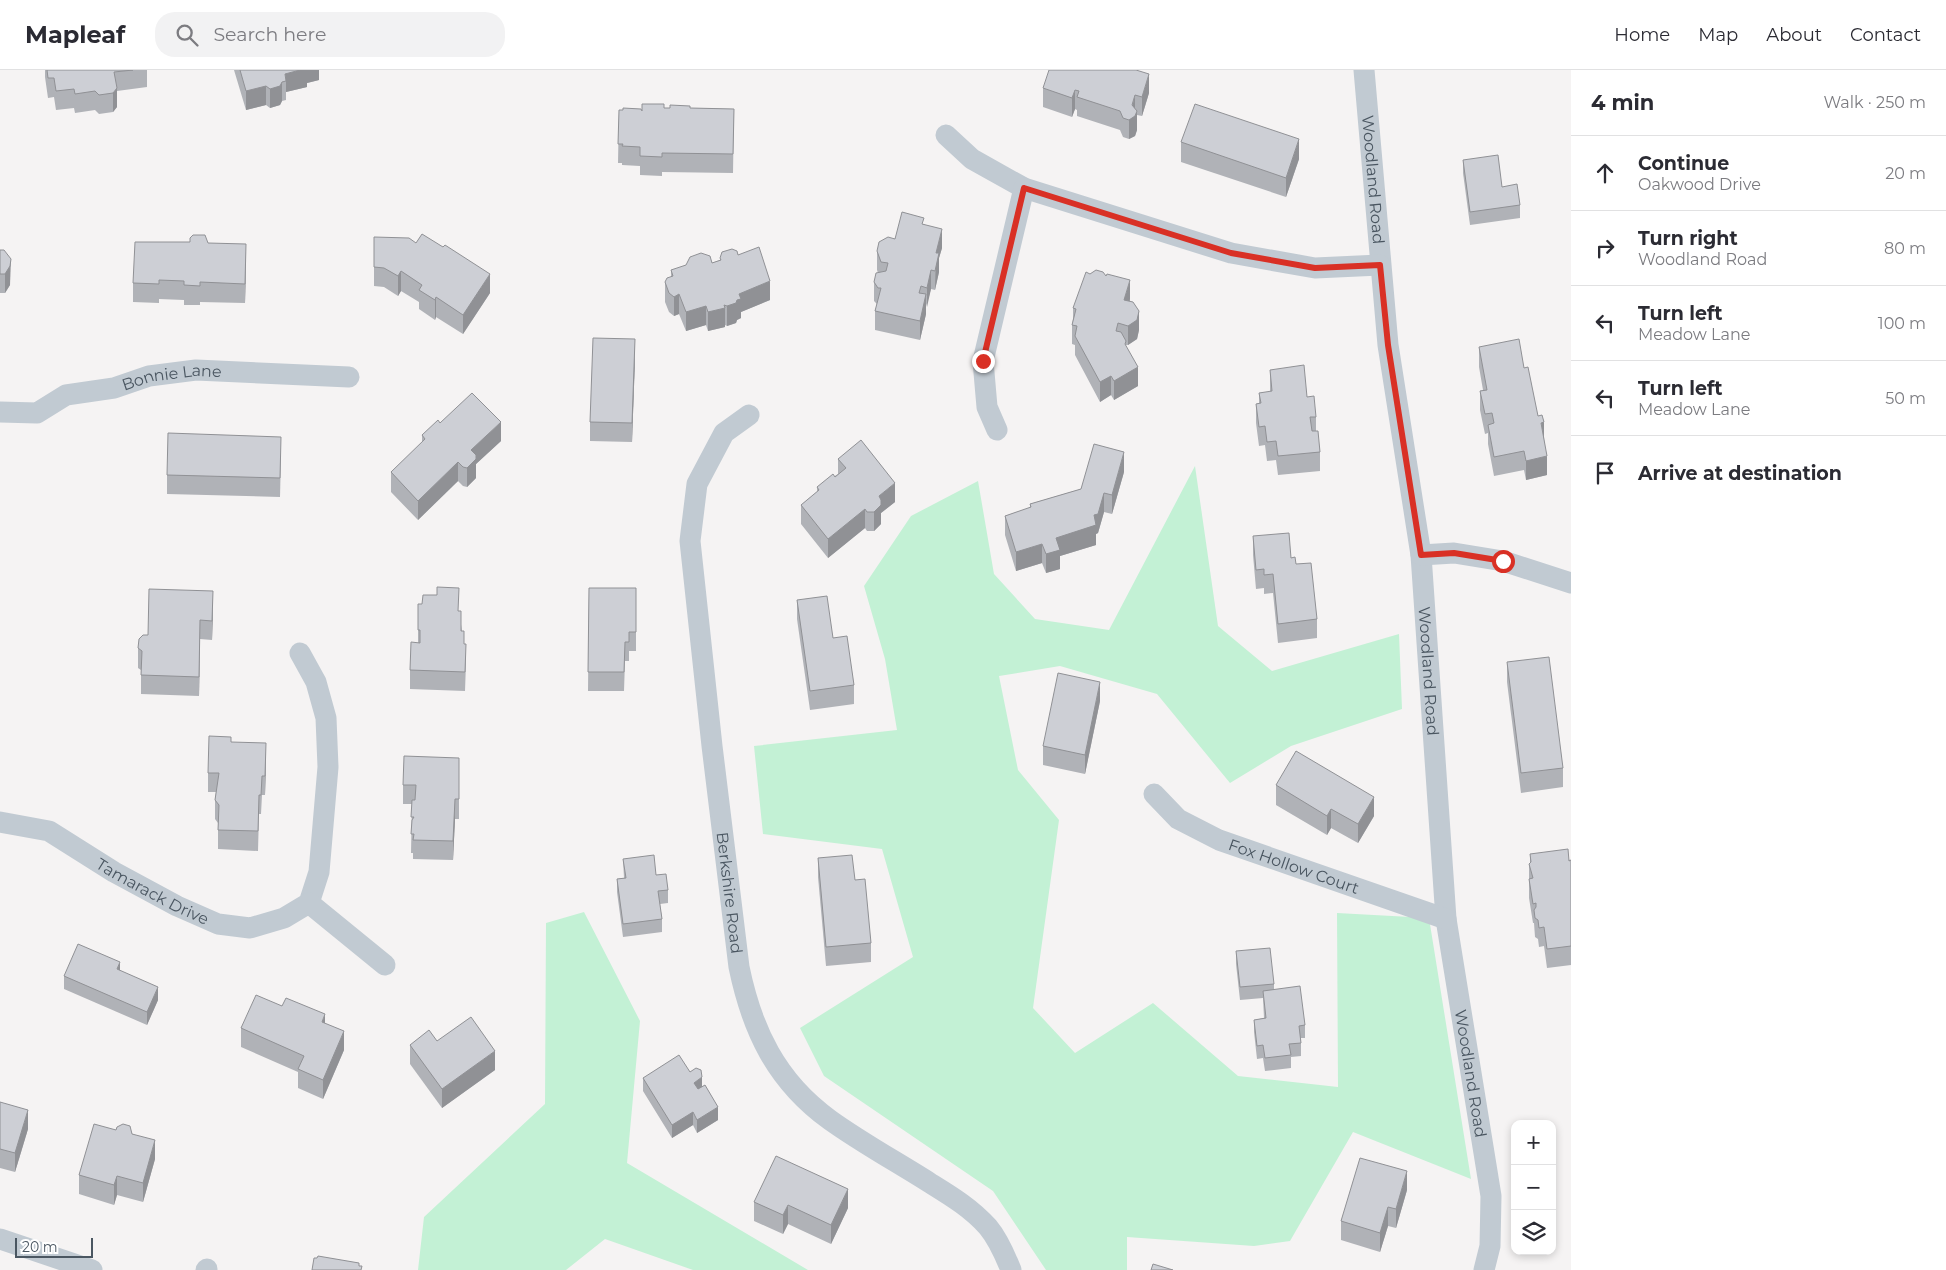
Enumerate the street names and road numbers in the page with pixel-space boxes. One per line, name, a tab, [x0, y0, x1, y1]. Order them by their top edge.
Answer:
street label: Woodland Road	[1358, 114, 1388, 245]
street label: Bonnie Lane	[119, 361, 222, 395]
street label: Woodland Road	[1415, 606, 1442, 736]
street label: Berkshire Road	[713, 831, 746, 955]
street label: Fox Hollow Court	[1226, 835, 1362, 898]
street label: Tamarack Drive	[93, 854, 212, 929]
street label: Woodland Road	[1451, 1008, 1490, 1139]

